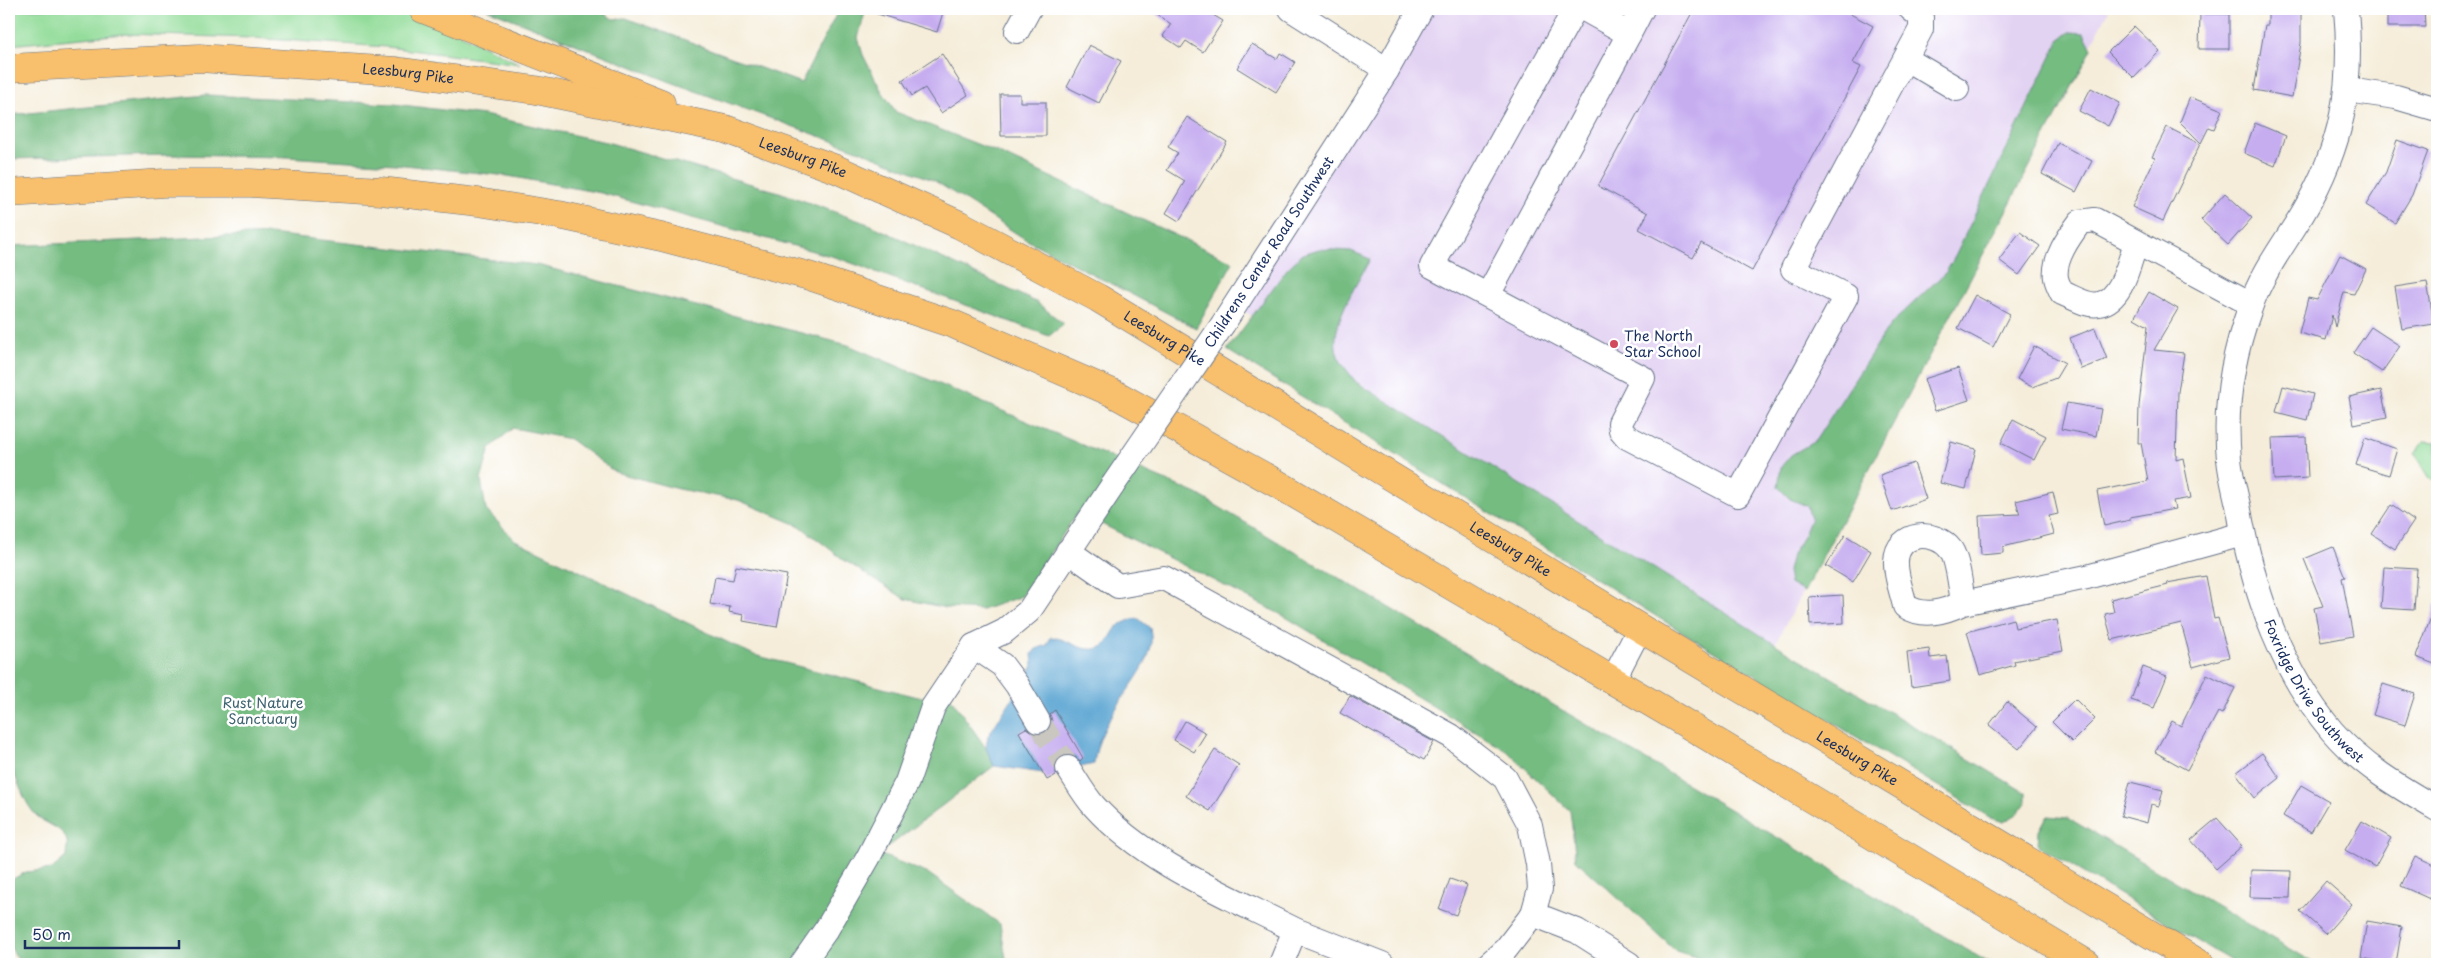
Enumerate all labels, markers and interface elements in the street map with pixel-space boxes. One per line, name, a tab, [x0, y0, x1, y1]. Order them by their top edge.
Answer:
street label: Leesburg Pike	[362, 58, 455, 89]
street label: Leesburg Pike	[756, 131, 851, 183]
street label: Childrens Center Road Southwest	[1199, 151, 1339, 352]
street label: Leesburg Pike	[1120, 305, 1210, 371]
place label: The North Star School	[1624, 325, 1701, 362]
marker: The North Star School	[1608, 338, 1620, 350]
street label: Leesburg Pike	[1466, 516, 1555, 582]
street label: Foxridge Drive Southwest	[2259, 616, 2369, 768]
park label: Rust Nature Sanctuary	[223, 692, 304, 729]
street label: Leesburg Pike	[1813, 725, 1902, 791]
scale bar	[25, 918, 179, 950]
text: 50 m	[32, 922, 71, 945]

